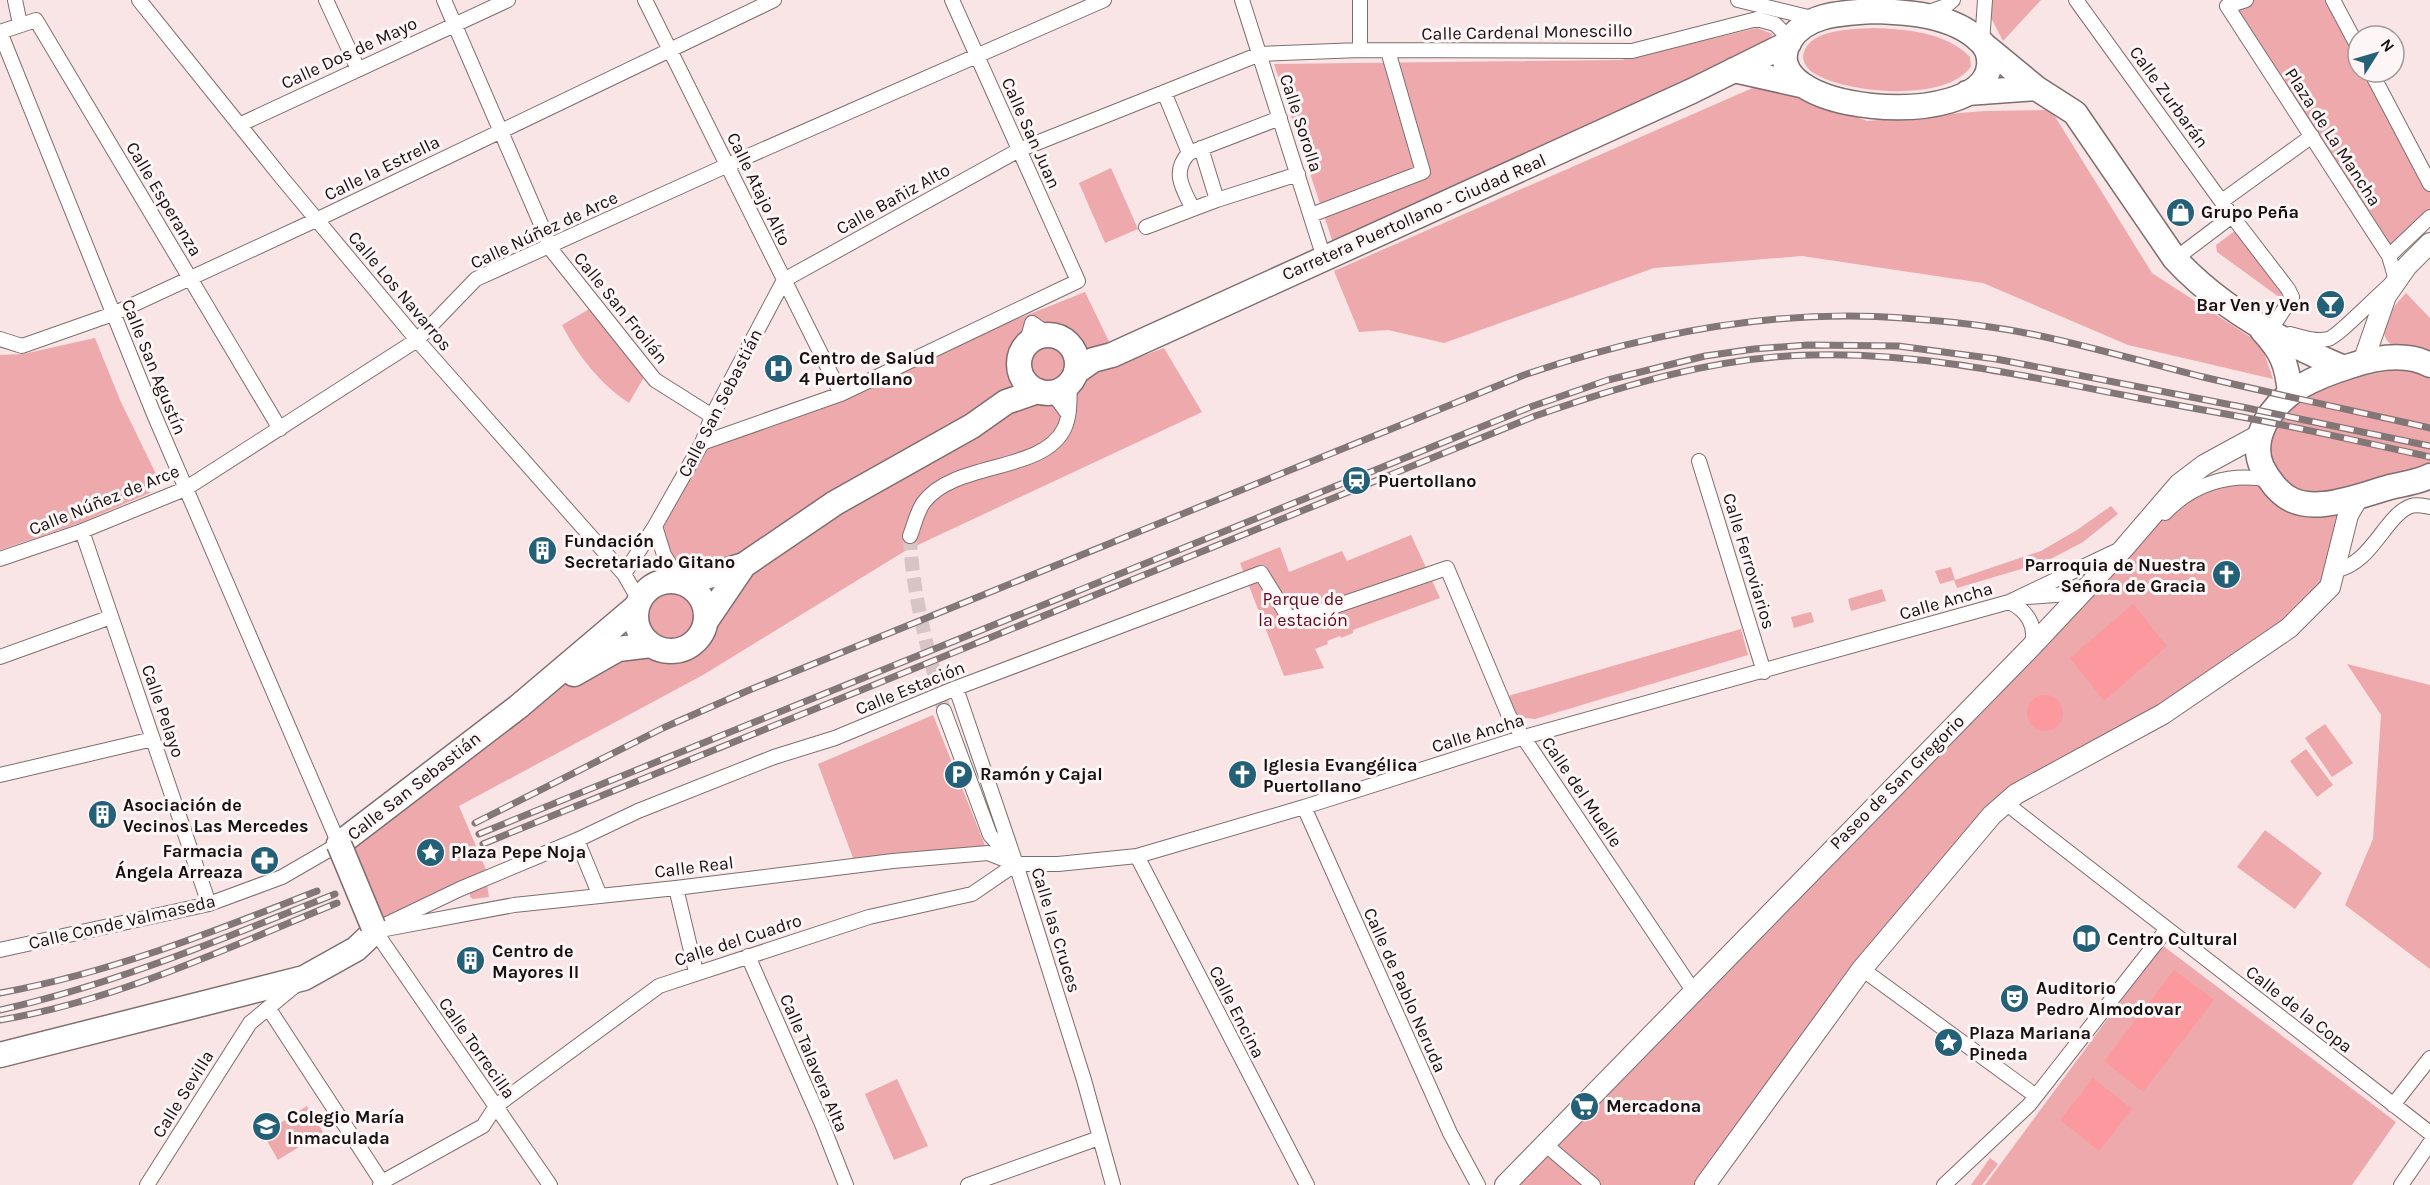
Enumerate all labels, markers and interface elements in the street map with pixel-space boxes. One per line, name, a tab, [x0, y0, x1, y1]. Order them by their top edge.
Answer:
street label: Calle Dos de Mayo	[277, 12, 421, 94]
street label: Calle Cardenal Monescillo	[1421, 19, 1633, 45]
north arrow	[2346, 24, 2406, 84]
text: N	[2377, 35, 2399, 56]
street label: Calle Zurbarán	[2125, 42, 2213, 152]
street label: Plaza de La Mancha	[2280, 64, 2386, 210]
street label: Calle Sorolla	[1275, 71, 1327, 175]
street label: Calle San Juan	[997, 74, 1065, 192]
street label: Calle Atajo Alto	[722, 129, 796, 249]
street label: Calle la Estrella	[321, 131, 443, 205]
street label: Calle Esperanza	[121, 138, 207, 260]
street label: Carretera Puertollano - Ciudad Real	[1279, 149, 1549, 285]
street label: Calle Bañiz Alto	[832, 159, 954, 239]
street label: Calle Núñez de Arce	[467, 186, 621, 274]
shop icon: Grupo Peña	[2164, 196, 2196, 228]
place label: Grupo Peña	[2201, 201, 2299, 223]
street label: Calle Los Navarros	[343, 226, 457, 356]
street label: Calle San Froilán	[569, 248, 673, 368]
bar icon: Bar Ven y Ven	[2315, 289, 2347, 321]
place label: Bar Ven y Ven	[2196, 294, 2310, 316]
street label: Calle San Agustín	[117, 296, 191, 438]
street label: Calle San Sebastián	[673, 325, 767, 481]
place label: Centro de Salud 4 Puertollano	[799, 347, 935, 390]
hospital icon: Centro de Salud 4 Puertollano	[762, 352, 794, 384]
street label: Calle Núñez de Arce	[26, 460, 182, 540]
station icon: Puertollano	[1341, 465, 1373, 497]
place label: Puertollano	[1378, 470, 1477, 492]
street label: Calle Ferroviarios	[1718, 490, 1780, 632]
place label: Fundación Secretariado Gitano	[564, 530, 735, 573]
building icon: Fundación Secretariado Gitano	[527, 535, 559, 567]
place label: Parroquia de Nuestra Señora de Gracia	[2024, 554, 2206, 597]
church icon: Parroquia de Nuestra Señora de Gracia	[2211, 559, 2243, 591]
street label: Calle Ancha	[1897, 577, 1995, 625]
park label: Parque de la estación	[1258, 588, 1348, 631]
street label: Calle Estación	[852, 656, 968, 720]
street label: Calle Pelayo	[137, 662, 189, 760]
street label: Calle Ancha	[1429, 708, 1527, 758]
street label: Paseo de San Gregorio	[1825, 710, 1969, 854]
street label: Calle San Sebastián	[343, 727, 485, 845]
street label: Calle del Muelle	[1537, 733, 1627, 851]
place label: Iglesia Evangélica Puertollano	[1263, 754, 1418, 797]
parking icon: Ramón y Cajal	[943, 758, 975, 790]
church icon: Iglesia Evangélica Puertollano	[1226, 759, 1258, 791]
place label: Ramón y Cajal	[980, 763, 1103, 785]
place label: Asociación de Vecinos Las Mercedes	[123, 794, 309, 837]
building icon: Asociación de Vecinos Las Mercedes	[86, 799, 118, 831]
place icon: Plaza Pepe Noja	[414, 836, 446, 868]
place label: Farmacia Ángela Arreaza	[115, 840, 243, 883]
place label: Plaza Pepe Noja	[451, 841, 586, 863]
pharmacy icon: Farmacia Ángela Arreaza	[248, 845, 280, 877]
street label: Calle Real	[653, 851, 735, 883]
street label: Calle las Cruces	[1027, 865, 1085, 995]
street label: Calle Conde Valmaseda	[26, 890, 218, 954]
street label: Calle de Pablo Neruda	[1359, 904, 1451, 1076]
street label: Calle del Cuadro	[672, 909, 804, 971]
library icon: Centro Cultural	[2070, 923, 2102, 955]
place label: Centro Cultural	[2107, 928, 2238, 950]
place label: Centro de Mayores II	[492, 940, 579, 983]
building icon: Centro de Mayores II	[455, 945, 487, 977]
street label: Calle de la Copa	[2241, 961, 2357, 1057]
street label: Calle Encina	[1204, 962, 1270, 1062]
place label: Auditorio Pedro Almodovar	[2036, 977, 2181, 1020]
theatre icon: Auditorio Pedro Almodovar	[1999, 982, 2031, 1014]
street label: Calle Talavera Alta	[775, 991, 853, 1135]
street label: Calle Torrecilla	[434, 993, 520, 1103]
place label: Plaza Mariana Pineda	[1969, 1022, 2091, 1065]
place icon: Plaza Mariana Pineda	[1932, 1027, 1964, 1059]
street label: Calle Sevilla	[147, 1046, 219, 1142]
supermarket icon: Mercadona	[1569, 1090, 1601, 1122]
place label: Mercadona	[1606, 1095, 1701, 1117]
place label: Colegio María Inmaculada	[287, 1106, 405, 1149]
school or university icon: Colegio María Inmaculada	[250, 1111, 282, 1143]

